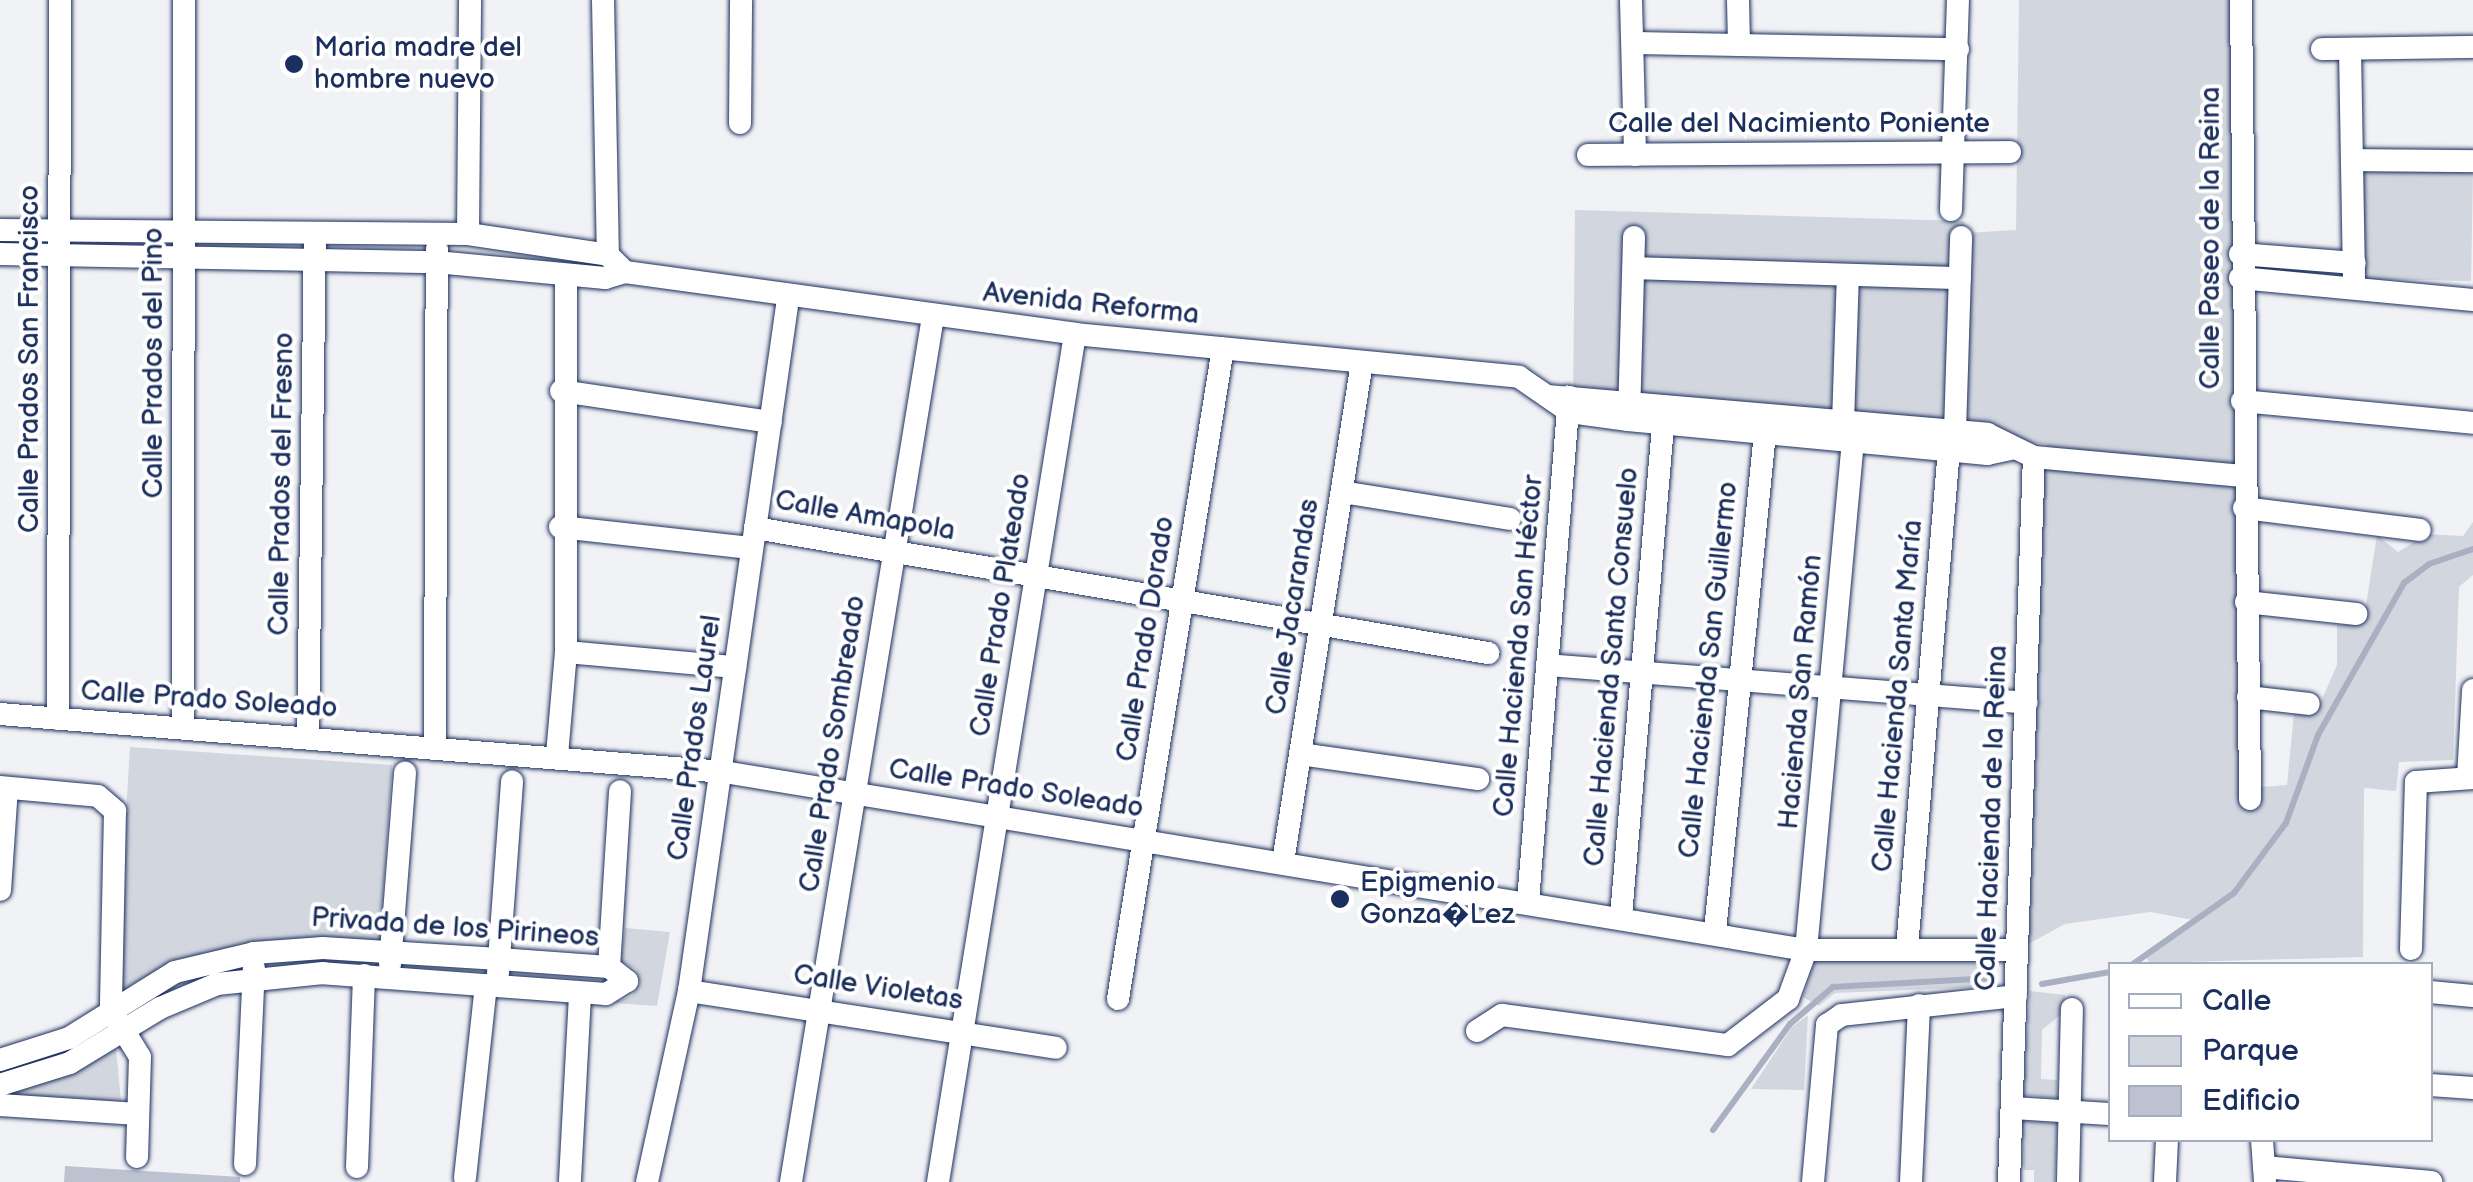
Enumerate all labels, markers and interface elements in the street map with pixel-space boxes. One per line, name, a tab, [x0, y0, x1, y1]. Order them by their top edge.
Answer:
place label: Maria madre del hombre nuevo	[314, 31, 522, 97]
marker: Maria madre del hombre nuevo	[283, 53, 305, 75]
street label: Calle Paseo de la Reina	[2194, 87, 2228, 389]
street label: Calle del Nacimiento Poniente	[1608, 107, 1990, 141]
street label: Calle Prados San Francisco	[13, 185, 47, 533]
street label: Calle Prados del Pino	[137, 228, 171, 498]
street label: Avenida Reforma	[981, 276, 1201, 332]
street label: Calle Prados del Fresno	[263, 332, 301, 636]
street label: Calle Hacienda Santa Consuelo	[1578, 466, 1646, 868]
street label: Calle Prado Plateado	[964, 471, 1038, 739]
street label: Calle Hacienda San Héctor	[1487, 473, 1551, 819]
street label: Calle Hacienda San Guillermo	[1672, 480, 1746, 860]
street label: Calle Amapola	[772, 484, 958, 548]
street label: Calle Jacarandas	[1259, 496, 1327, 718]
street label: Calle Prado Dorado	[1110, 514, 1182, 764]
street label: Calle Hacienda Santa María	[1866, 518, 1930, 874]
street label: Hacienda San Ramón	[1772, 553, 1830, 831]
street label: Calle Prado Sombreado	[793, 593, 873, 895]
street label: Calle Prados Laurel	[661, 613, 729, 863]
street label: Calle Hacienda de la Reina	[1969, 644, 2015, 992]
street label: Calle Prado Soleado	[79, 674, 339, 726]
street label: Calle Prado Soleado	[886, 752, 1146, 826]
place label: Epigmenio Gonza�Lez	[1360, 866, 1515, 932]
marker: Epigmenio Gonza�Lez	[1329, 888, 1351, 910]
street label: Privada de los Pirineos	[310, 901, 600, 955]
street label: Calle Violetas	[790, 958, 966, 1018]
legend	[2108, 962, 2433, 1142]
text: Calle	[2202, 983, 2271, 1019]
text: Parque	[2202, 1033, 2299, 1069]
text: Edificio	[2202, 1083, 2301, 1119]

